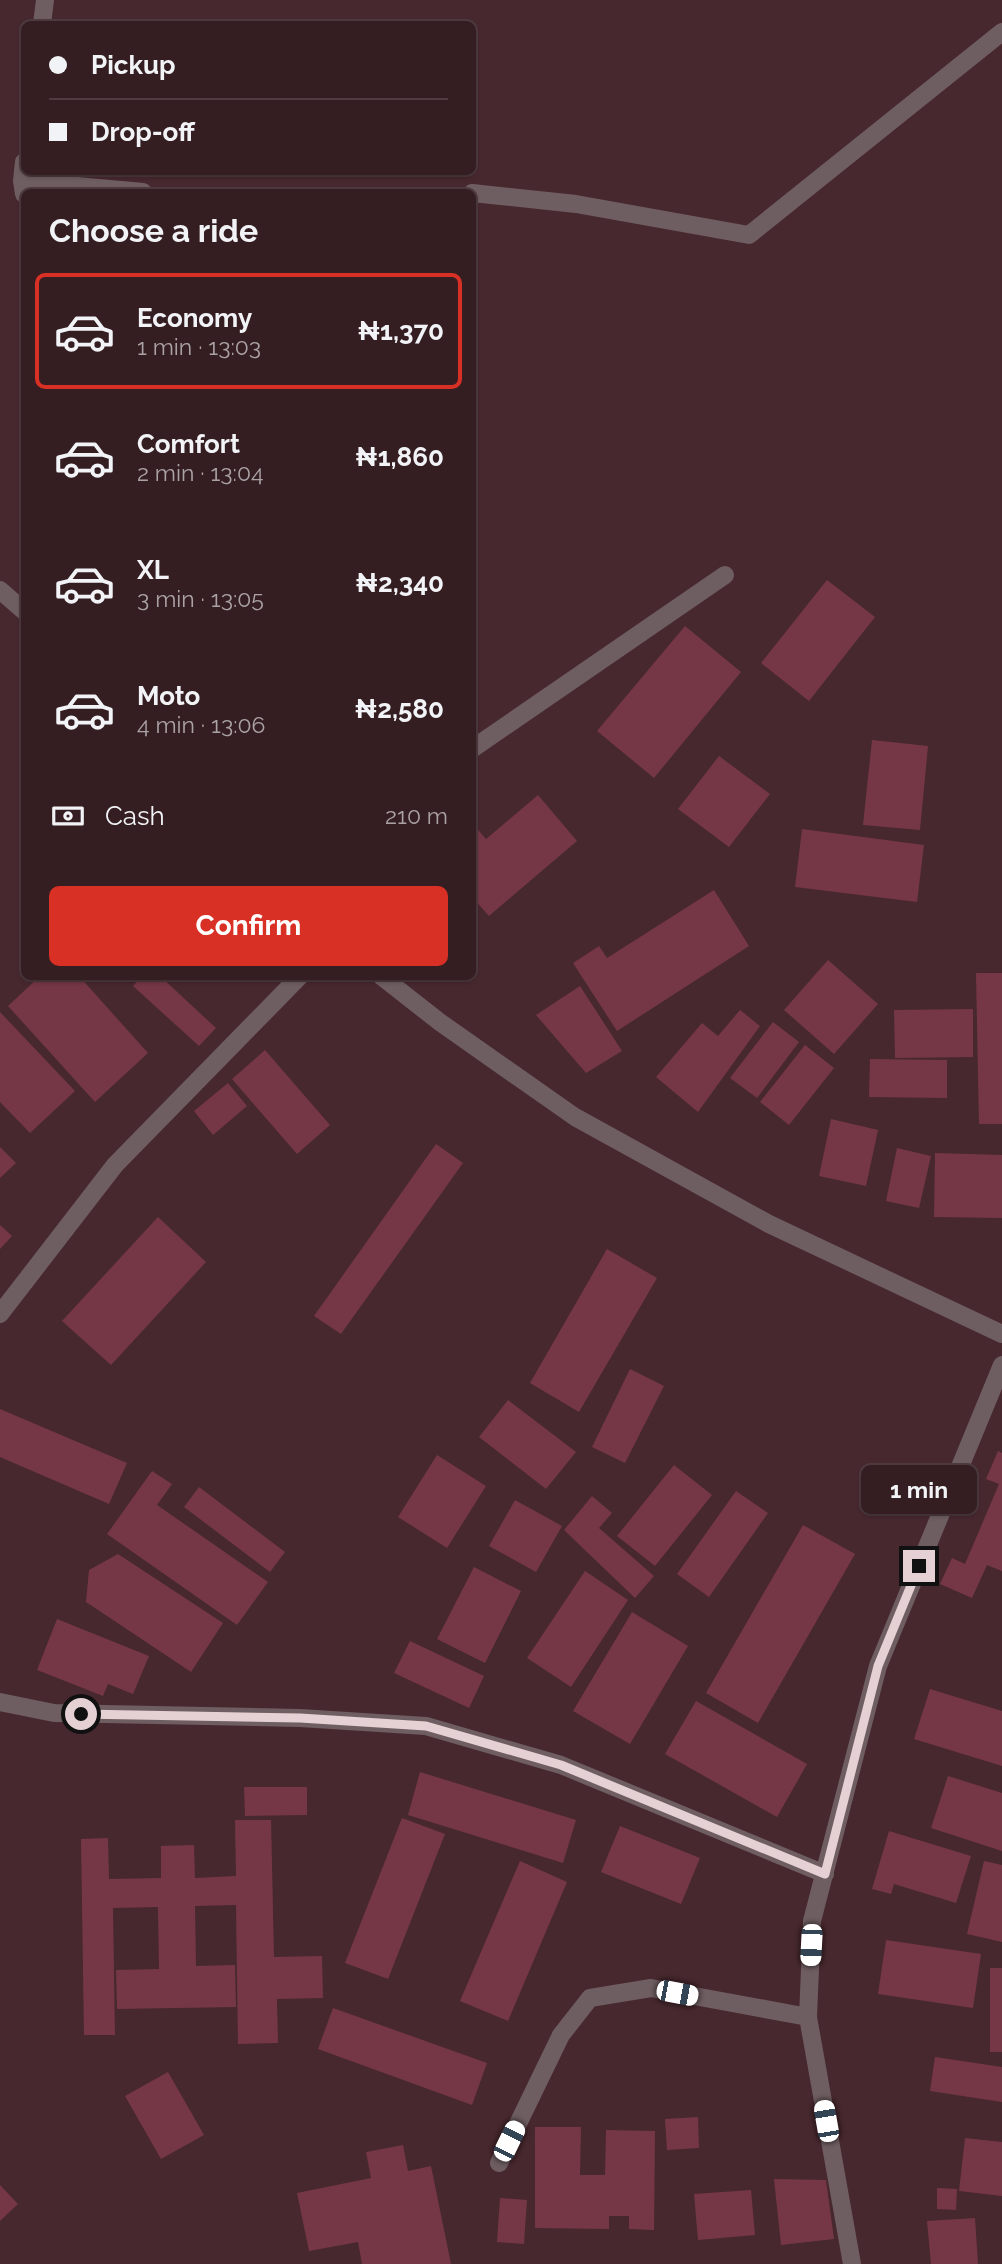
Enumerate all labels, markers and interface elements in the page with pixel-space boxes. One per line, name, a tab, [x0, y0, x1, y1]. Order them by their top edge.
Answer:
text: Pickup	[91, 50, 176, 80]
text: Drop-off	[91, 117, 195, 147]
text: Choose a ride	[49, 212, 258, 249]
icon: car	[53, 300, 116, 363]
text: Economy	[137, 303, 252, 333]
text: ₦1,370	[358, 316, 444, 346]
text: 1 min · 13:03	[137, 333, 261, 360]
icon: car	[53, 426, 116, 489]
text: Comfort	[137, 429, 240, 459]
text: ₦1,860	[355, 442, 444, 472]
text: 2 min · 13:04	[137, 459, 264, 486]
icon: car	[53, 552, 116, 615]
text: XL	[137, 555, 169, 585]
text: ₦2,340	[356, 568, 444, 598]
text: 3 min · 13:05	[137, 585, 264, 612]
icon: car	[53, 678, 116, 741]
text: Moto	[137, 681, 200, 711]
text: ₦2,580	[355, 694, 444, 724]
text: 4 min · 13:06	[137, 711, 265, 738]
icon: cash	[49, 797, 87, 835]
text: Cash	[105, 801, 165, 831]
text: 210 m	[385, 802, 448, 829]
button: Confirm	[49, 886, 448, 966]
callout: 1 min	[861, 1464, 977, 1514]
text: 1 min	[890, 1476, 948, 1503]
route end	[903, 1550, 935, 1582]
route start	[65, 1698, 97, 1730]
car	[800, 1923, 823, 1967]
car	[655, 1979, 700, 2007]
car	[813, 2098, 840, 2144]
car	[491, 2118, 528, 2164]

